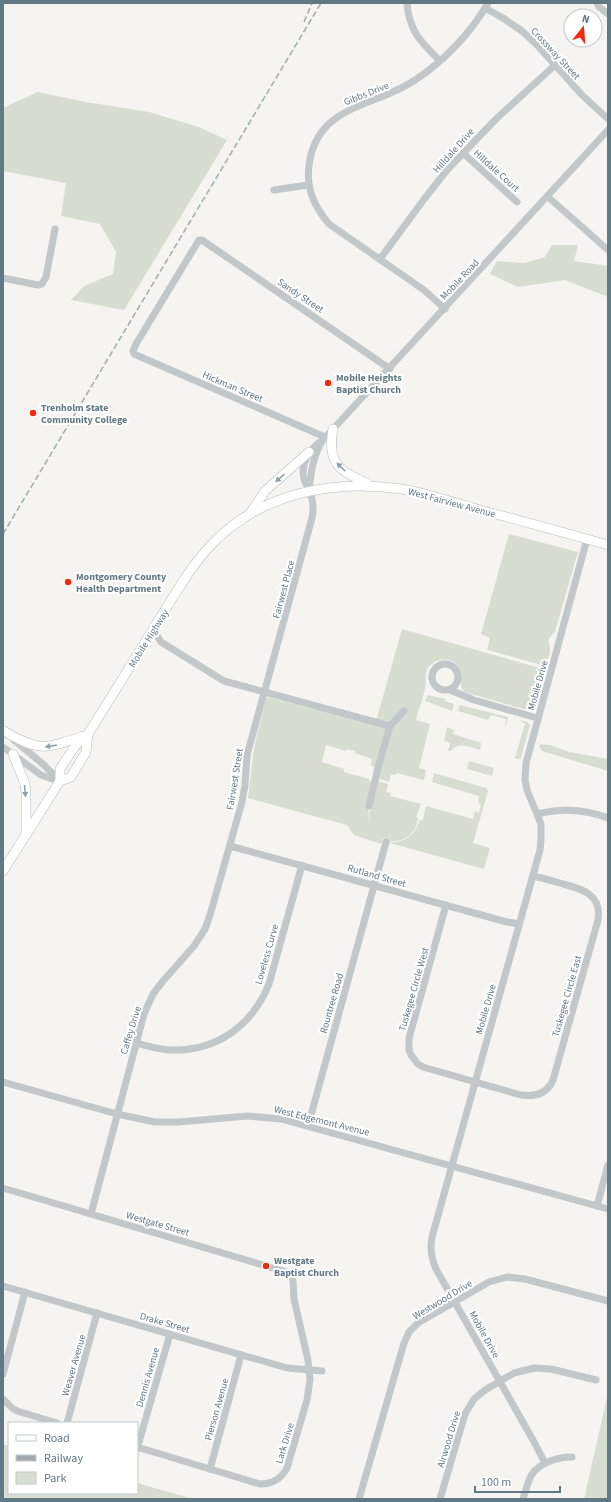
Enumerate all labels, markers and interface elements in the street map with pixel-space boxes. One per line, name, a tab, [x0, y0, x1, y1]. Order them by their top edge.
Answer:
north arrow	[563, 8, 603, 48]
text: N	[580, 11, 591, 27]
street label: Crossway Street	[527, 25, 584, 83]
street label: Gibbs Drive	[342, 79, 391, 109]
street label: Hilldale Drive	[430, 125, 478, 176]
street label: Hilldale Court	[470, 146, 523, 196]
street label: Mobile Road	[437, 256, 482, 303]
street label: Sandy Street	[275, 275, 327, 317]
street label: Hickman Street	[200, 368, 266, 406]
place label: Mobile Heights Baptist Church	[336, 371, 402, 397]
marker: Mobile Heights Baptist Church	[323, 378, 333, 388]
place label: Trenholm State Community College	[41, 401, 127, 427]
marker: Trenholm State Community College	[28, 408, 38, 418]
one-way arrow	[336, 462, 346, 472]
one-way arrow	[275, 473, 285, 483]
street label: West Fairview Avenue	[406, 485, 497, 521]
street label: Fairwest Place	[269, 559, 298, 620]
place label: Montgomery County Health Department	[76, 570, 167, 596]
marker: Montgomery County Health Department	[63, 577, 73, 587]
street label: Mobile Highway	[125, 606, 173, 670]
street label: Mobile Drive	[524, 658, 552, 712]
one-way arrow	[45, 743, 57, 749]
street label: Fairwest Street	[223, 747, 247, 811]
one-way arrow	[22, 785, 29, 797]
street label: Rutland Street	[346, 861, 408, 891]
street label: Loveless Curve	[252, 923, 282, 986]
street label: Tuskegee Circle West	[395, 945, 433, 1033]
street label: Tuskegee Circle East	[549, 953, 585, 1039]
street label: Rountree Road	[317, 972, 347, 1035]
street label: Mobile Drive	[472, 982, 500, 1036]
street label: Caffey Drive	[117, 1004, 145, 1056]
street label: West Edgemont Avenue	[272, 1102, 371, 1140]
street label: Westgate Street	[124, 1208, 192, 1240]
place label: Westgate Baptist Church	[274, 1254, 339, 1280]
marker: Westgate Baptist Church	[261, 1261, 271, 1271]
street label: Westwood Drive	[410, 1276, 475, 1323]
street label: Mobile Drive	[465, 1308, 503, 1361]
street label: Drake Street	[138, 1309, 192, 1337]
street label: Weaver Avenue	[58, 1333, 89, 1398]
street label: Dennis Avenue	[133, 1346, 163, 1409]
street label: Pierson Avenue	[201, 1376, 233, 1442]
street label: Airwood Drive	[434, 1409, 464, 1469]
street label: Lark Drive	[272, 1421, 298, 1465]
legend	[8, 1422, 138, 1494]
text: Road	[44, 1430, 70, 1447]
text: Railway	[44, 1450, 83, 1467]
scale bar	[475, 1468, 560, 1494]
text: Park	[44, 1470, 66, 1487]
text: 100 m	[481, 1474, 511, 1491]

